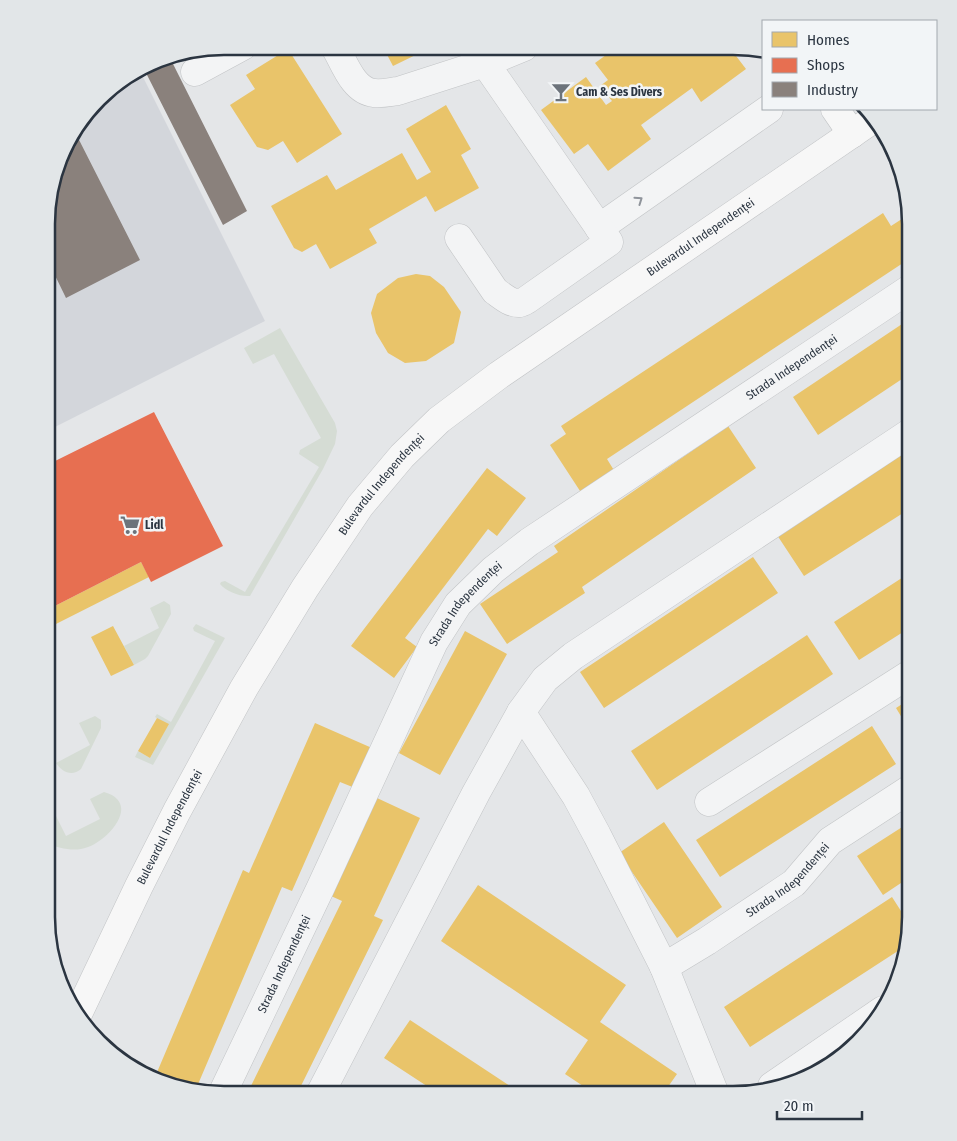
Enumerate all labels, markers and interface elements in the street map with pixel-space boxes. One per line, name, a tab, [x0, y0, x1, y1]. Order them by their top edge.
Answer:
legend	[762, 20, 937, 110]
text: Homes	[807, 31, 849, 49]
text: Shops	[807, 56, 845, 74]
bar icon: Cam & Ses Divers	[550, 81, 572, 103]
text: Industry	[807, 81, 858, 99]
place label: Cam & Ses Divers	[576, 85, 663, 99]
street label: Bulevardul Independenței	[644, 195, 757, 279]
one-way arrow	[633, 197, 643, 206]
street label: Strada Independenței	[743, 332, 840, 403]
street label: Bulevardul Independenței	[336, 431, 427, 538]
supermarket icon: Lidl	[119, 514, 141, 536]
place label: Lidl	[145, 518, 164, 532]
street label: Strada Independenței	[426, 559, 505, 648]
street label: Bulevardul Independenței	[134, 767, 205, 887]
street label: Strada Independenței	[743, 840, 832, 920]
street label: Strada Independenței	[255, 913, 313, 1015]
scale bar	[777, 1088, 862, 1120]
text: 20 m	[784, 1097, 814, 1115]

